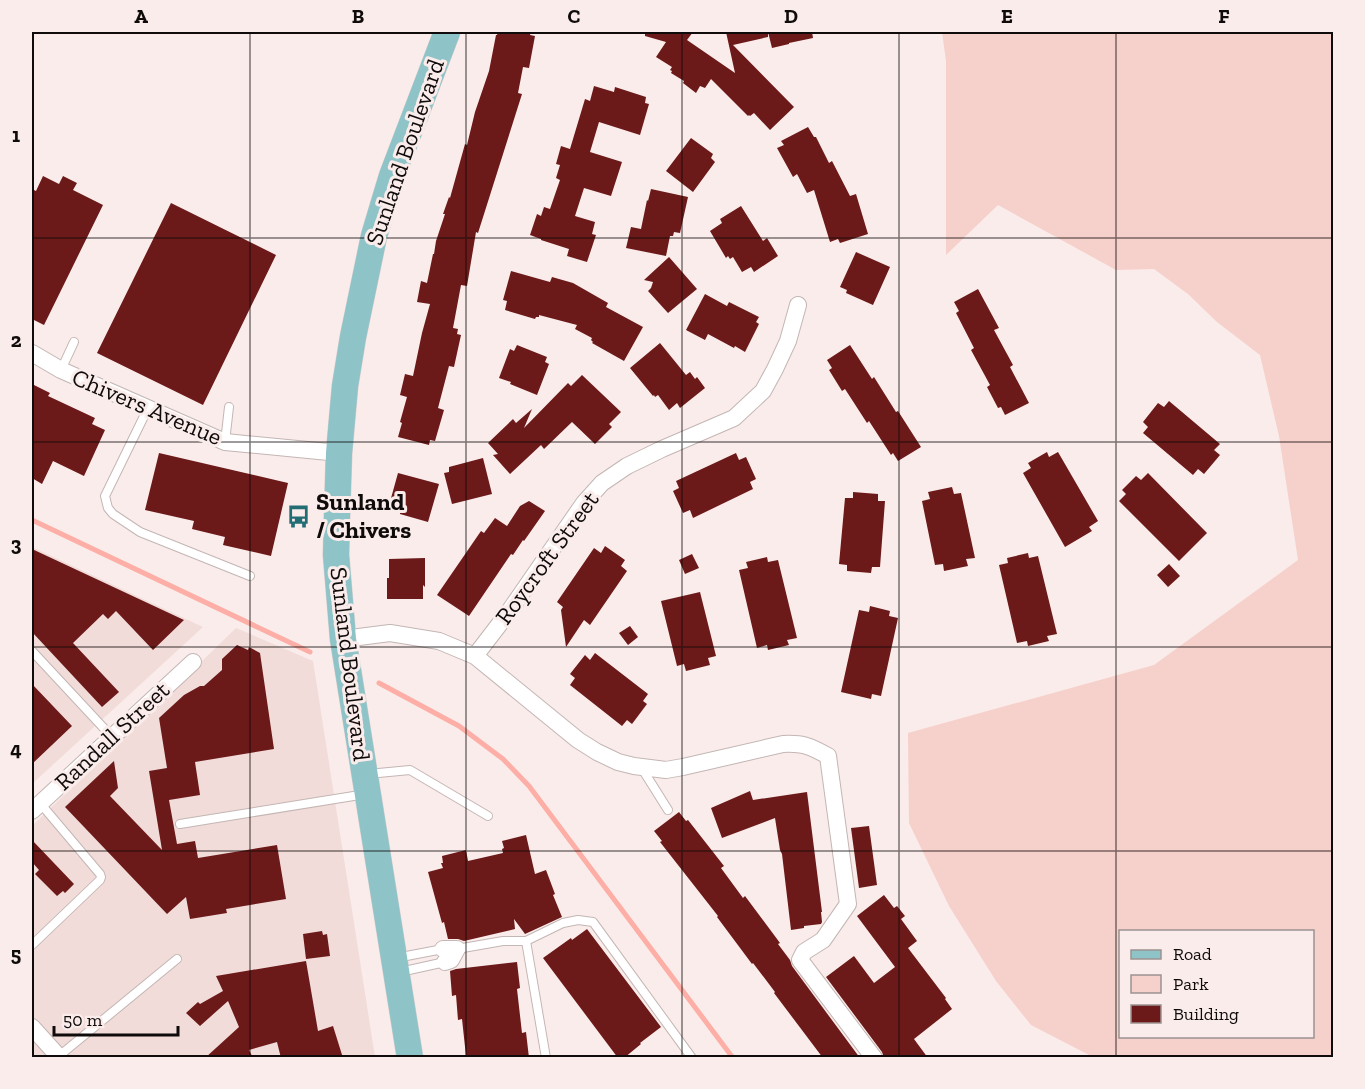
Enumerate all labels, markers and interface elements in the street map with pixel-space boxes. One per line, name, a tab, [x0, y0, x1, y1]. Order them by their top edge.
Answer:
text: A	[134, 4, 148, 28]
text: B	[352, 4, 364, 28]
text: C	[568, 4, 581, 28]
text: D	[784, 4, 798, 28]
text: E	[1001, 4, 1013, 28]
text: F	[1218, 4, 1230, 28]
street label: Sunland Boulevard	[359, 55, 450, 249]
text: 1	[12, 123, 20, 147]
text: 2	[11, 328, 22, 352]
street label: Chivers Avenue	[68, 362, 226, 451]
street label: Roycroft Street	[489, 486, 605, 630]
place label: Sunland / Chivers	[316, 487, 411, 544]
bus stop icon: Sunland / Chivers	[285, 503, 311, 529]
text: 3	[11, 532, 22, 556]
street label: Sunland Boulevard	[324, 565, 377, 762]
street label: Randall Street	[48, 675, 175, 796]
text: 4	[10, 737, 22, 761]
legend	[1119, 930, 1314, 1038]
text: 5	[11, 942, 21, 966]
text: Road	[1173, 943, 1212, 965]
text: Park	[1173, 973, 1209, 995]
scale bar	[54, 999, 178, 1037]
text: Building	[1173, 1003, 1239, 1025]
text: 50 m	[63, 1009, 103, 1031]

